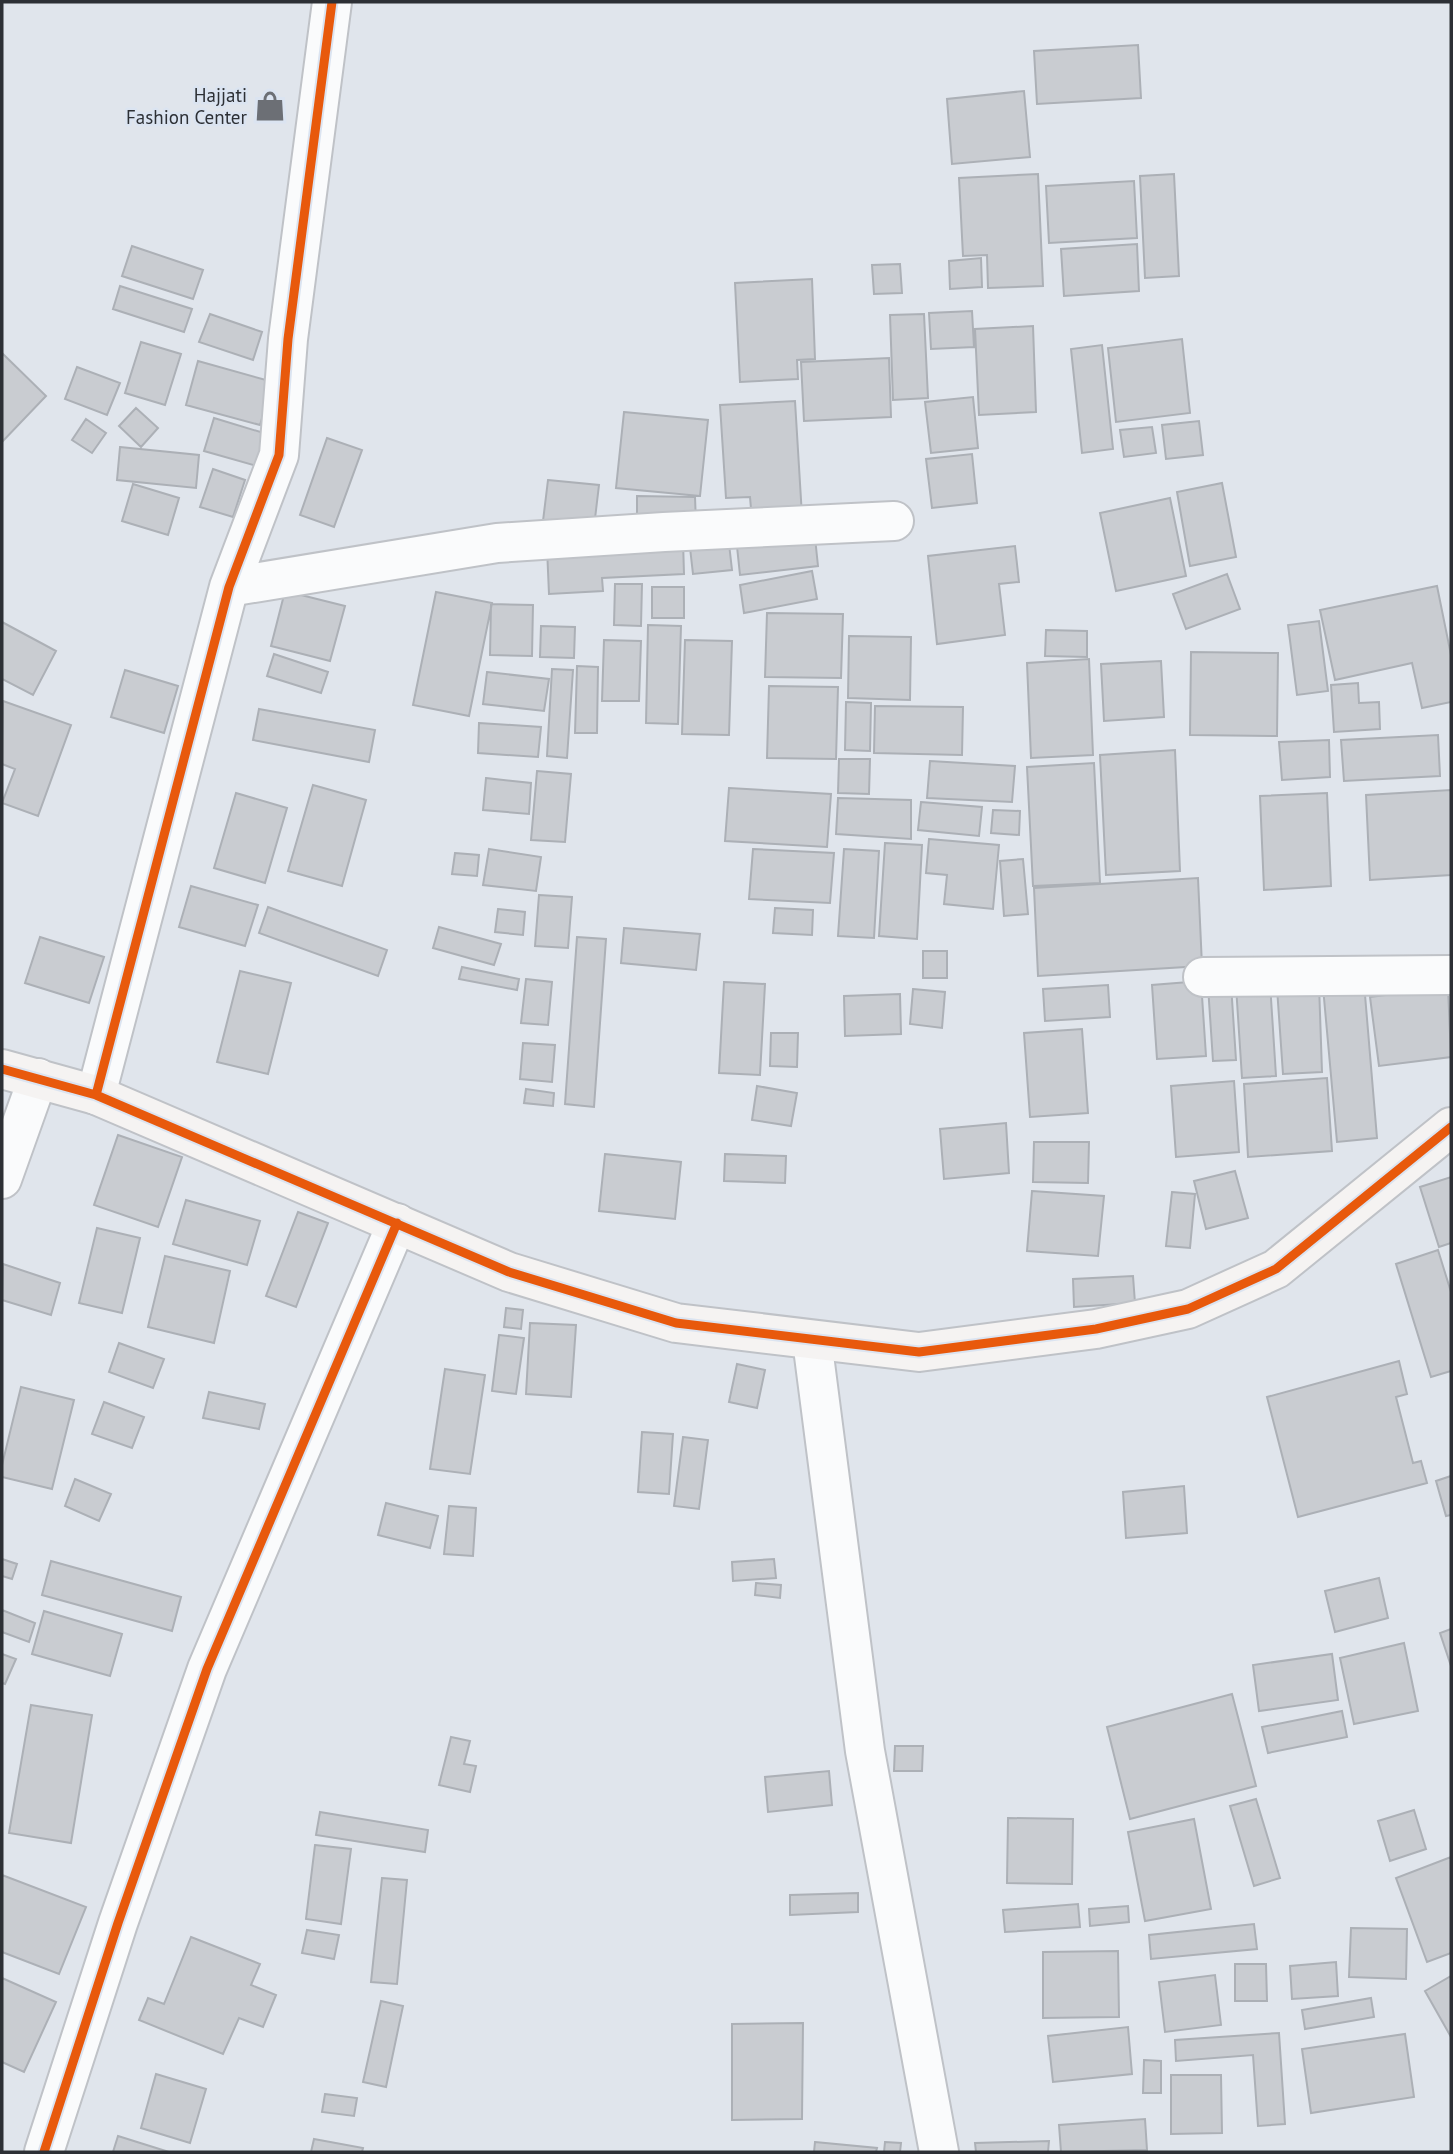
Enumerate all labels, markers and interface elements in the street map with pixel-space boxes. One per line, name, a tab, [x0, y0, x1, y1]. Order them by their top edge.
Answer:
place label: Hajjati Fashion Center	[126, 83, 248, 129]
shop icon: Hajjati Fashion Center	[253, 89, 287, 123]

